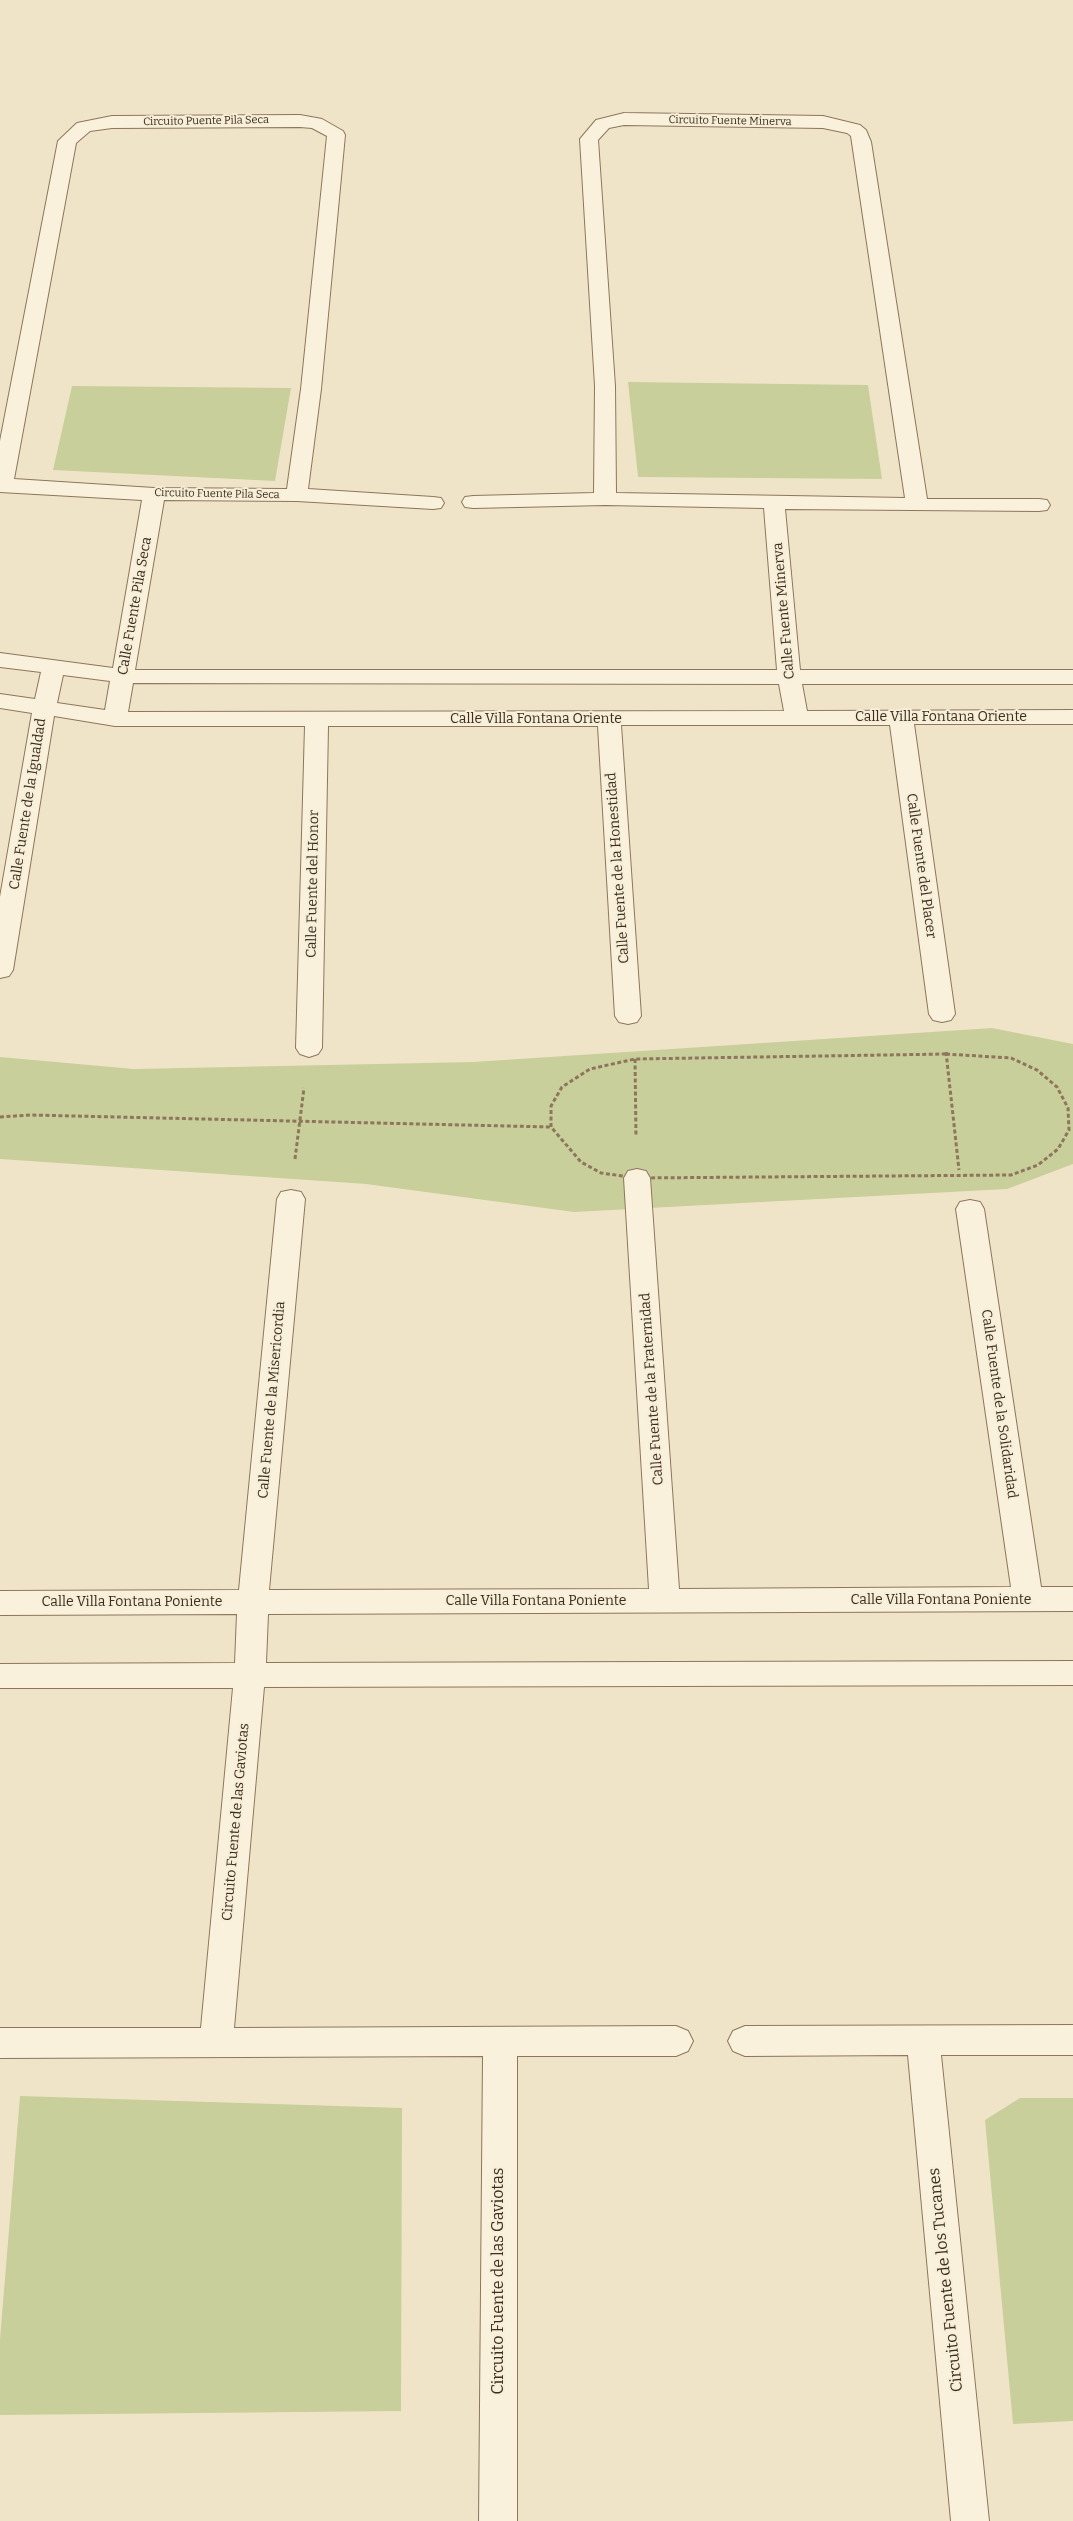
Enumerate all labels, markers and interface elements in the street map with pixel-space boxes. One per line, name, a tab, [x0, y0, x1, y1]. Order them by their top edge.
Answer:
street label: Circuito Puente Pila Seca	[143, 113, 269, 129]
street label: Circuito Fuente Minerva	[668, 113, 792, 129]
street label: Circuito Fuente Pila Seca	[154, 486, 280, 502]
street label: Calle Fuente Pila Seca	[115, 535, 155, 677]
street label: Calle Fuente Minerva	[770, 542, 798, 680]
street label: Calle Villa Fontana Oriente	[855, 709, 1027, 725]
street label: Calle Villa Fontana Oriente	[450, 711, 622, 727]
street label: Calle Fuente de la Igualdad	[6, 717, 50, 891]
street label: Calle Fuente de la Honestidad	[603, 772, 633, 964]
street label: Calle Fuente del Placer	[902, 792, 940, 940]
street label: Calle Fuente del Honor	[303, 810, 323, 958]
street label: Calle Fuente de la Fraternidad	[637, 1292, 667, 1486]
street label: Calle Fuente de la Misericordia	[255, 1301, 289, 1499]
street label: Calle Fuente de la Solidaridad	[977, 1308, 1021, 1500]
street label: Calle Villa Fontana Poniente	[851, 1592, 1031, 1608]
street label: Calle Villa Fontana Poniente	[446, 1593, 626, 1609]
street label: Calle Villa Fontana Poniente	[42, 1594, 222, 1610]
street label: Circuito Fuente de las Gaviotas	[219, 1722, 253, 1922]
street label: Circuito Fuente de los Tucanes	[925, 2167, 967, 2393]
street label: Circuito Fuente de las Gaviotas	[489, 2168, 509, 2394]

